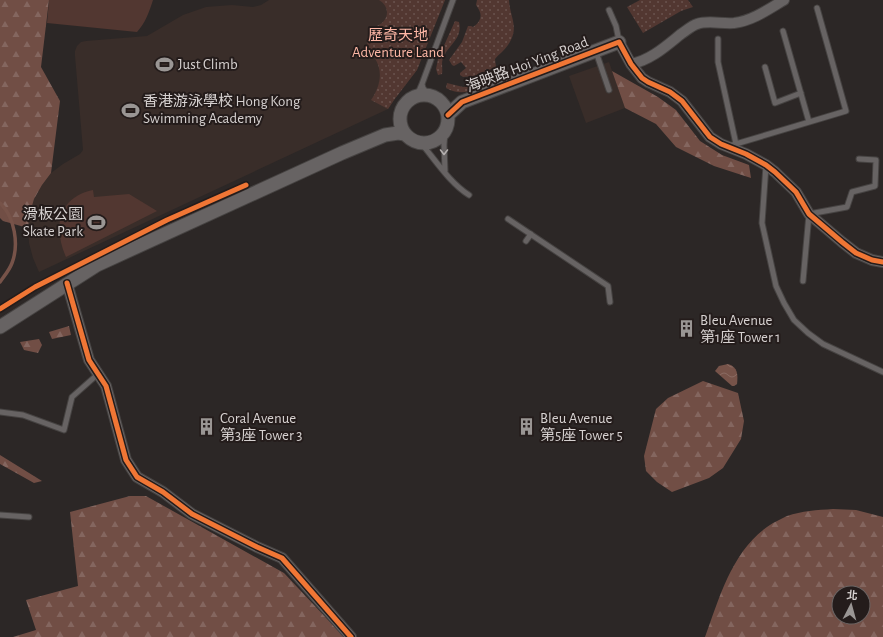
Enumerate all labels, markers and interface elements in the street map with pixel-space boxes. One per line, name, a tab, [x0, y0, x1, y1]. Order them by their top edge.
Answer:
park label: 歷奇天地 Adventure Land	[352, 27, 444, 60]
street label: 海映路 Hoi Ying Road	[464, 33, 591, 95]
sports icon: Just Climb	[155, 54, 175, 74]
place label: Just Climb	[178, 57, 238, 72]
place label: 香港游泳學校 Hong Kong Swimming Academy	[143, 92, 301, 126]
sports icon: 香港游泳學校 Hong Kong Swimming Academy	[120, 100, 140, 120]
one-way arrow	[440, 149, 448, 155]
place label: 滑板公園 Skate Park	[23, 206, 83, 239]
sports icon: 滑板公園 Skate Park	[86, 213, 106, 233]
place label: Bleu Avenue 第1座 Tower 1	[700, 313, 780, 345]
building icon: Bleu Avenue 第1座 Tower 1	[677, 319, 697, 339]
place label: Coral Avenue 第3座 Tower 3	[220, 411, 303, 443]
place label: Bleu Avenue 第5座 Tower 5	[540, 411, 623, 443]
building icon: Coral Avenue 第3座 Tower 3	[197, 417, 217, 437]
building icon: Bleu Avenue 第5座 Tower 5	[517, 417, 537, 437]
north arrow	[831, 585, 871, 625]
text: 北	[846, 590, 858, 602]

